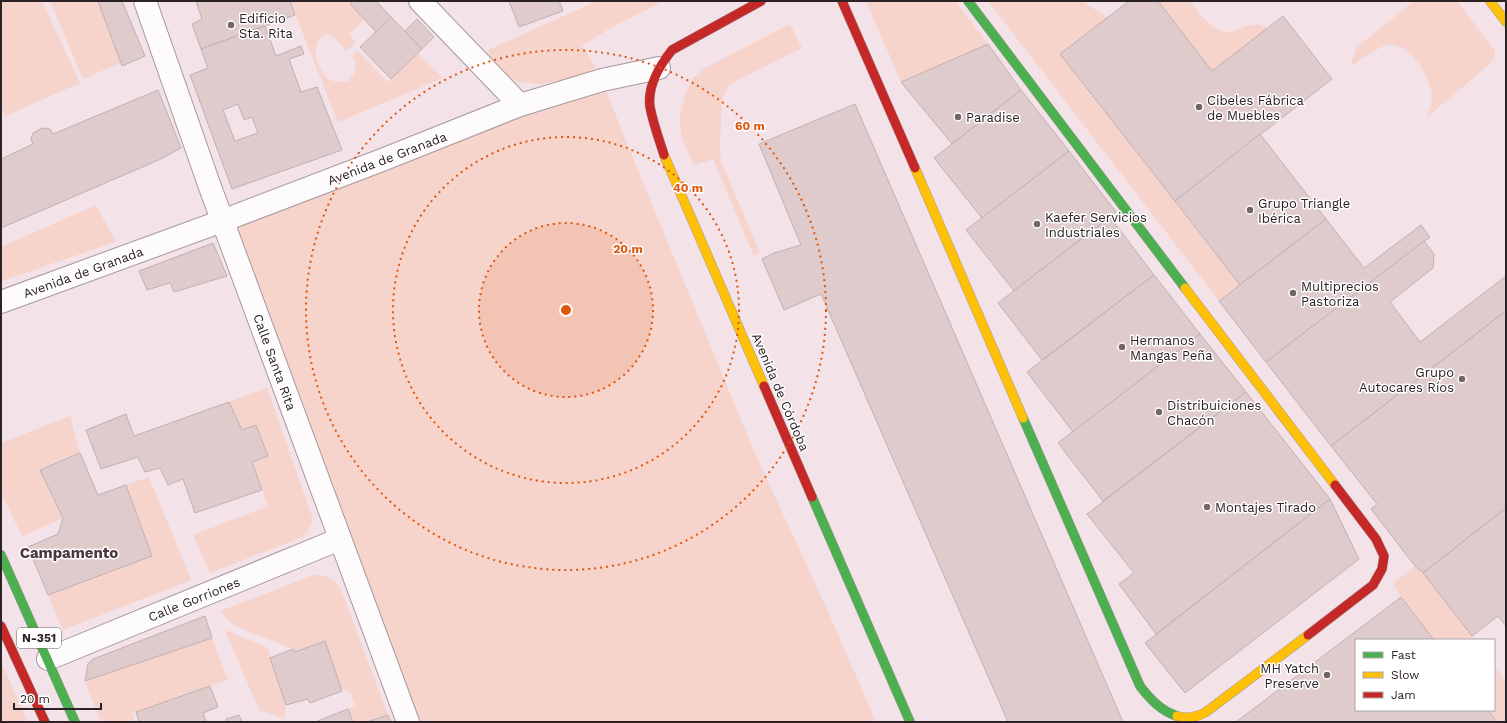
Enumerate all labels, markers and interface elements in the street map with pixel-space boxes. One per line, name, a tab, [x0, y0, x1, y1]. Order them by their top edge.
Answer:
place label: Edificio Sta. Rita	[239, 11, 294, 41]
marker: Edificio Sta. Rita	[226, 20, 236, 30]
place label: Cibeles Fábrica de Muebles	[1207, 93, 1305, 123]
marker: Cibeles Fábrica de Muebles	[1194, 102, 1204, 112]
place label: Paradise	[966, 110, 1020, 125]
marker: Paradise	[953, 112, 963, 122]
text: 60 m	[735, 119, 765, 133]
street label: Avenida de Granada	[325, 129, 449, 188]
text: 40 m	[673, 181, 703, 195]
place label: Grupo Triangle Ibérica	[1258, 196, 1350, 226]
marker: Grupo Triangle Ibérica	[1245, 205, 1255, 215]
place label: Kaefer Servicios Industriales	[1045, 210, 1147, 240]
marker: Kaefer Servicios Industriales	[1032, 219, 1042, 229]
text: 20 m	[613, 242, 643, 256]
street label: Avenida de Granada	[21, 244, 146, 301]
place label: Multiprecios Pastoriza	[1301, 279, 1379, 309]
marker: Multiprecios Pastoriza	[1288, 288, 1298, 298]
centre of rings	[559, 303, 573, 317]
street label: Calle Santa Rita	[250, 312, 299, 413]
street label: Avenida de Córdoba	[749, 331, 812, 454]
place label: Hermanos Mangas Peña	[1130, 333, 1213, 363]
marker: Hermanos Mangas Peña	[1117, 342, 1127, 352]
place label: Grupo Autocares Ríos	[1359, 365, 1454, 395]
marker: Grupo Autocares Ríos	[1457, 374, 1467, 384]
place label: Distribuiciones Chacón	[1167, 398, 1262, 428]
marker: Distribuiciones Chacón	[1154, 407, 1164, 417]
place label: Montajes Tirado	[1215, 500, 1316, 515]
marker: Montajes Tirado	[1202, 502, 1212, 512]
district label: Campamento	[20, 544, 118, 562]
street label: Calle Gorriones	[146, 574, 242, 625]
road number: N-351	[17, 628, 61, 648]
legend	[1355, 639, 1495, 711]
text: Fast	[1391, 648, 1416, 662]
place label: MH Yatch Preserve	[1260, 661, 1319, 691]
text: Slow	[1391, 668, 1419, 682]
marker: MH Yatch Preserve	[1322, 670, 1332, 680]
scale bar	[14, 685, 101, 711]
text: Jam	[1391, 688, 1416, 702]
text: 20 m	[20, 692, 50, 706]

